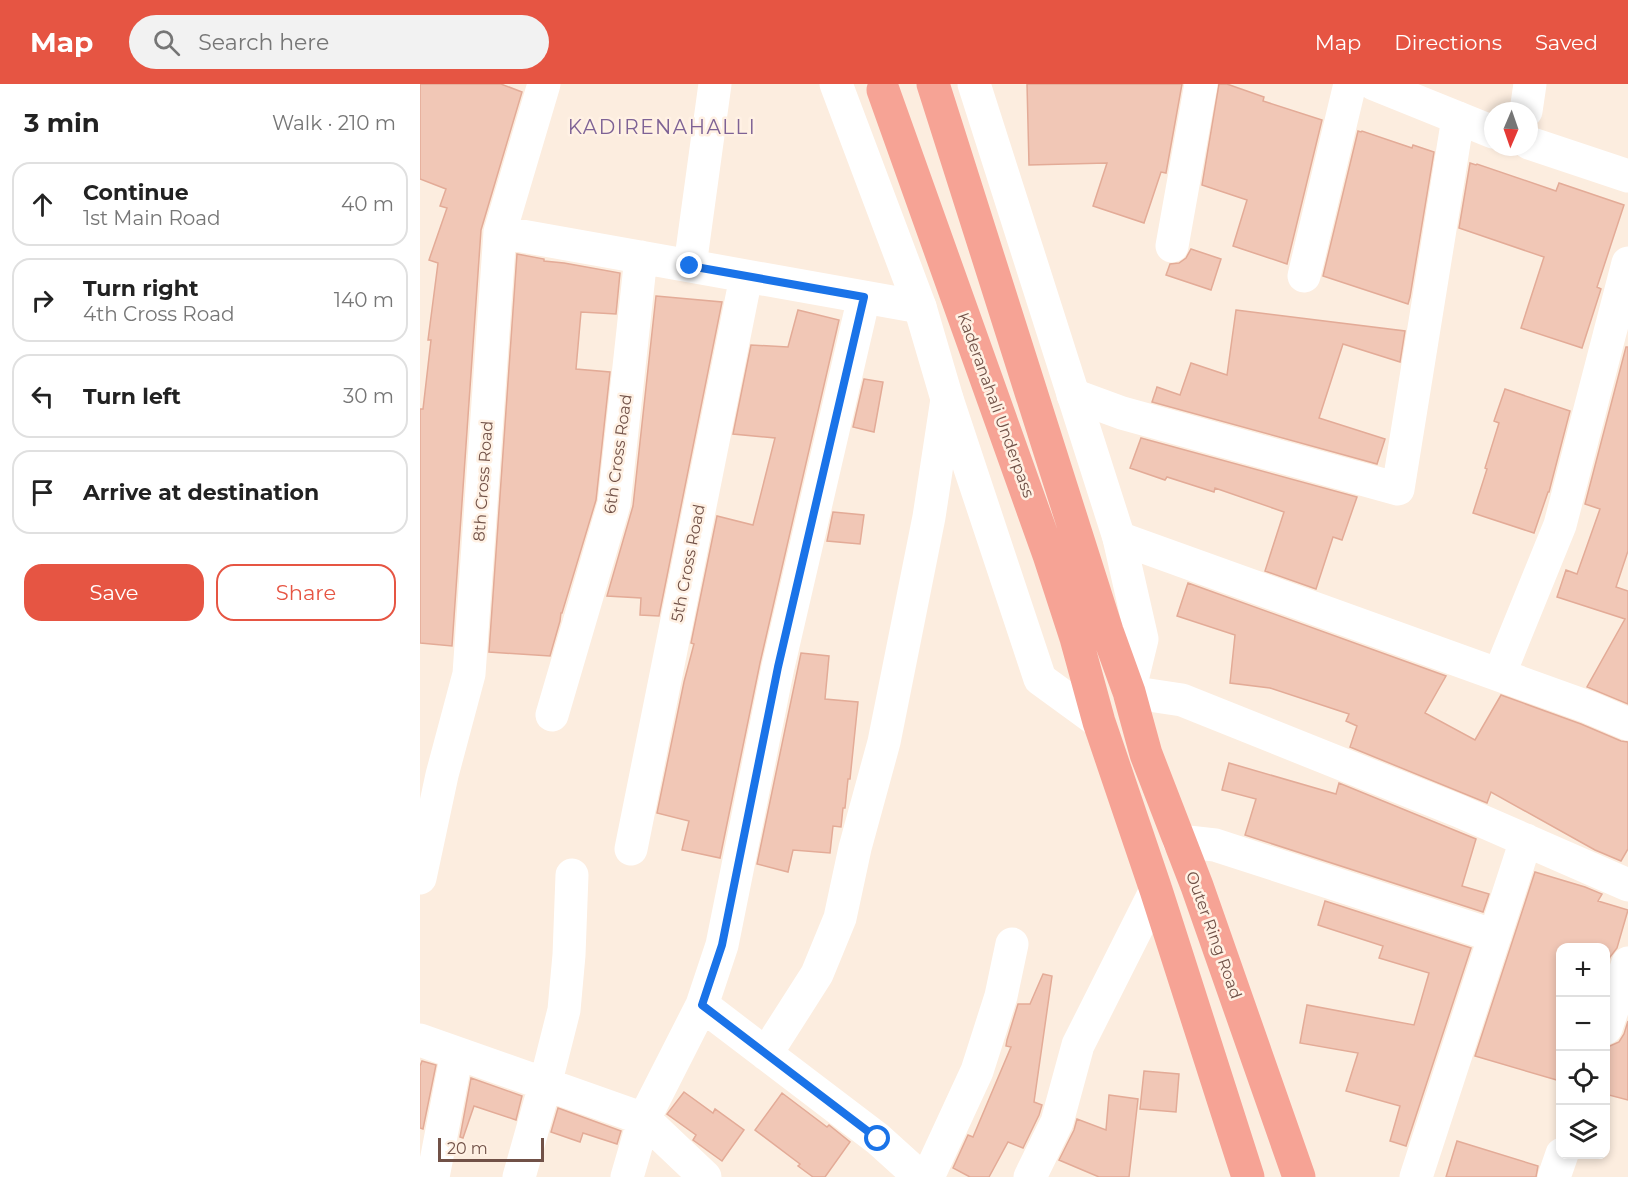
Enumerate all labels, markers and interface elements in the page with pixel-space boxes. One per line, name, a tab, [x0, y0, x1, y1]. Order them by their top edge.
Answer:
search box	[129, 15, 549, 69]
text: Map	[30, 25, 93, 59]
icon: search	[150, 26, 183, 59]
text: Search here	[198, 29, 329, 56]
text: Map	[1315, 30, 1361, 55]
text: Directions	[1394, 30, 1502, 55]
text: Saved	[1535, 30, 1598, 55]
north arrow	[1484, 102, 1538, 156]
text: 3 min	[24, 107, 100, 139]
text: Walk · 210 m	[272, 111, 396, 135]
district label: KADIRENAHALLI	[568, 115, 756, 139]
text: Continue	[83, 179, 189, 206]
icon: ahead	[26, 188, 59, 221]
text: 40 m	[341, 192, 394, 216]
text: 1st Main Road	[83, 206, 221, 230]
route end	[676, 252, 702, 278]
text: Turn right	[83, 275, 198, 302]
icon: right	[26, 284, 59, 317]
text: 140 m	[334, 288, 394, 312]
text: 4th Cross Road	[83, 302, 235, 326]
street label: Kaderanahali Underpass	[954, 310, 1038, 500]
icon: left	[26, 380, 59, 413]
text: Turn left	[83, 383, 181, 410]
text: 30 m	[343, 384, 394, 408]
street label: 6th Cross Road	[600, 393, 636, 515]
street label: 8th Cross Road	[469, 420, 497, 542]
icon: arrive	[26, 476, 59, 509]
text: Arrive at destination	[83, 479, 319, 506]
street label: 5th Cross Road	[667, 502, 709, 624]
button: Save	[24, 564, 204, 621]
button: Share	[216, 564, 396, 621]
street label: Outer Ring Road	[1182, 869, 1246, 1001]
map controls	[1556, 943, 1610, 1159]
button: +	[1556, 943, 1610, 997]
button: −	[1556, 997, 1610, 1051]
button: locate	[1556, 1051, 1610, 1105]
button: layers	[1556, 1105, 1610, 1159]
route start	[864, 1125, 890, 1151]
scale bar	[438, 1135, 544, 1162]
text: 20 m	[447, 1139, 488, 1158]

